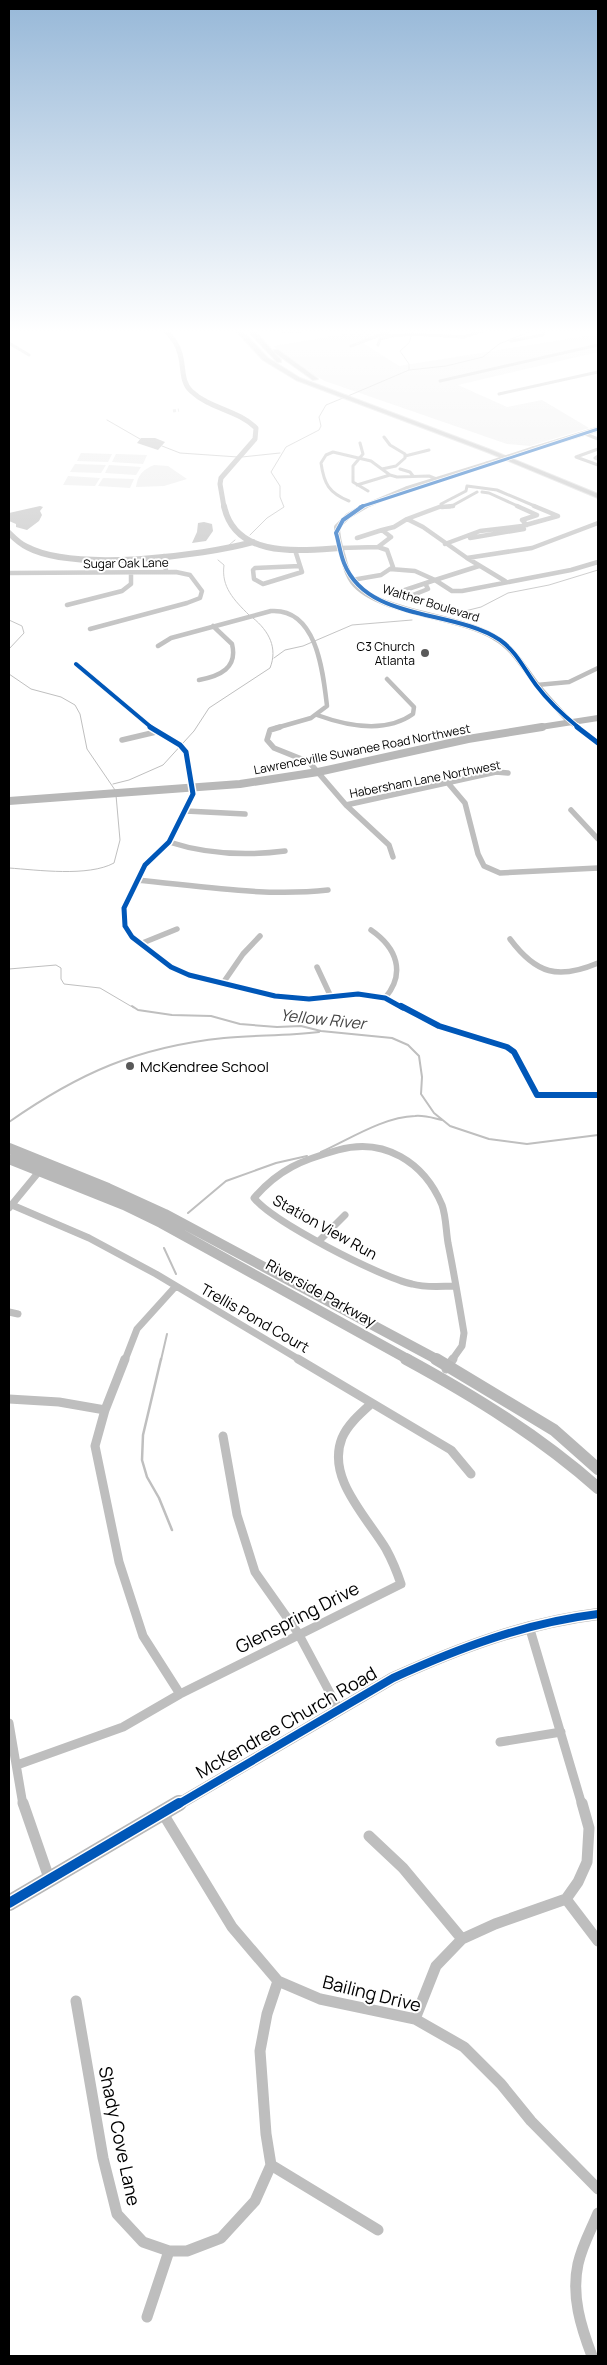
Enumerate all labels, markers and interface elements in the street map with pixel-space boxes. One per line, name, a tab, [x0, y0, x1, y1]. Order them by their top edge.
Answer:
street label: Sugar Oak Lane	[83, 554, 169, 572]
street label: Walther Boulevard	[380, 580, 482, 626]
place label: C3 Church Atlanta	[357, 638, 415, 669]
marker: C3 Church Atlanta	[419, 647, 431, 659]
street label: Lawrenceville Suwanee Road Northwest	[252, 720, 472, 778]
street label: Habersham Lane Northwest	[348, 756, 502, 802]
water label: Yellow River	[279, 1004, 369, 1035]
place label: McKendree School	[140, 1056, 269, 1077]
marker: McKendree School	[124, 1060, 136, 1072]
street label: Station View Run	[269, 1190, 381, 1264]
street label: Riverside Parkway	[262, 1254, 380, 1332]
street label: Trellis Pond Court	[197, 1278, 313, 1358]
street label: Glenspring Drive	[231, 1576, 363, 1658]
street label: McKendree Church Road	[191, 1660, 381, 1784]
street label: Bailing Drive	[320, 1969, 424, 2017]
street label: Shady Cove Lane	[94, 2064, 146, 2208]

